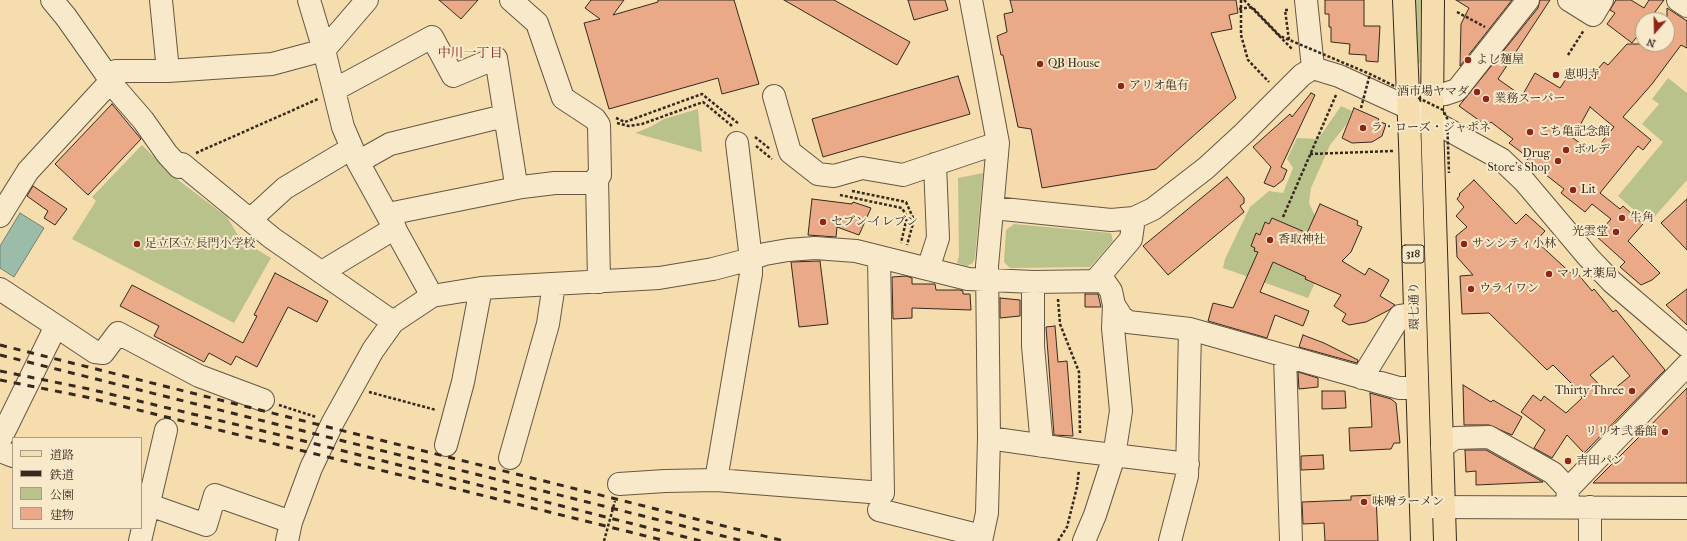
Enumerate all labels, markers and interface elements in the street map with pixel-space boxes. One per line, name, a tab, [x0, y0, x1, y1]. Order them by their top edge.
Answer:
north arrow	[1635, 12, 1675, 52]
text: N	[1645, 35, 1657, 50]
district label: 中川一丁目	[438, 46, 502, 62]
place label: よし麺屋	[1476, 53, 1524, 67]
marker: よし麺屋	[1463, 55, 1473, 65]
place label: QB House	[1048, 57, 1100, 71]
marker: QB House	[1035, 59, 1045, 69]
place label: 恵明寺	[1564, 68, 1600, 82]
marker: 恵明寺	[1551, 70, 1561, 80]
place label: アリオ亀有	[1129, 79, 1189, 93]
marker: アリオ亀有	[1116, 81, 1126, 91]
place label: 酒市場ヤマダ	[1397, 85, 1469, 99]
marker: 酒市場ヤマダ	[1472, 87, 1482, 97]
place label: 業務スーパー	[1494, 92, 1565, 106]
marker: 業務スーパー	[1481, 94, 1491, 104]
place label: ラ・ローズ・ジャポネ	[1371, 121, 1491, 135]
marker: ラ・ローズ・ジャポネ	[1358, 123, 1368, 133]
place label: こち亀記念館	[1538, 125, 1610, 139]
marker: こち亀記念館	[1525, 127, 1535, 137]
place label: ボルデ	[1574, 143, 1610, 157]
marker: ボルデ	[1561, 145, 1571, 155]
place label: Drug Store’s Shop	[1488, 147, 1550, 175]
marker: Drug Store’s Shop	[1553, 156, 1563, 166]
place label: Lit	[1581, 183, 1596, 197]
marker: Lit	[1568, 185, 1578, 195]
place label: 牛角	[1630, 211, 1654, 225]
marker: 牛角	[1617, 213, 1627, 223]
place label: セブン-イレブン	[831, 215, 918, 229]
marker: セブン-イレブン	[818, 217, 828, 227]
place label: 光雲堂	[1572, 225, 1608, 239]
marker: 光雲堂	[1611, 227, 1621, 237]
place label: 香取神社	[1278, 233, 1326, 247]
marker: 香取神社	[1265, 235, 1275, 245]
place label: 足立区立 長門小学校	[145, 237, 256, 251]
place label: サンシティ小林	[1472, 237, 1556, 251]
marker: 足立区立 長門小学校	[132, 239, 142, 249]
marker: サンシティ小林	[1459, 239, 1469, 249]
road number: 318	[1402, 245, 1424, 263]
place label: マリオ薬局	[1557, 267, 1617, 281]
marker: マリオ薬局	[1544, 269, 1554, 279]
street label: 環七通り	[1407, 282, 1423, 330]
place label: ウライワン	[1479, 282, 1539, 296]
marker: ウライワン	[1466, 284, 1476, 294]
place label: Thirty Three	[1555, 384, 1624, 398]
marker: Thirty Three	[1627, 386, 1637, 396]
place label: リリオ弐番館	[1585, 425, 1657, 439]
marker: リリオ弐番館	[1660, 427, 1670, 437]
legend	[12, 437, 142, 529]
text: 道路	[50, 448, 74, 462]
place label: 吉田パン	[1576, 454, 1624, 468]
marker: 吉田パン	[1563, 456, 1573, 466]
text: 鉄道	[50, 468, 74, 482]
text: 公園	[50, 488, 74, 502]
place label: 味噌ラーメン	[1372, 495, 1444, 509]
marker: 味噌ラーメン	[1359, 497, 1369, 507]
text: 建物	[50, 508, 74, 522]

